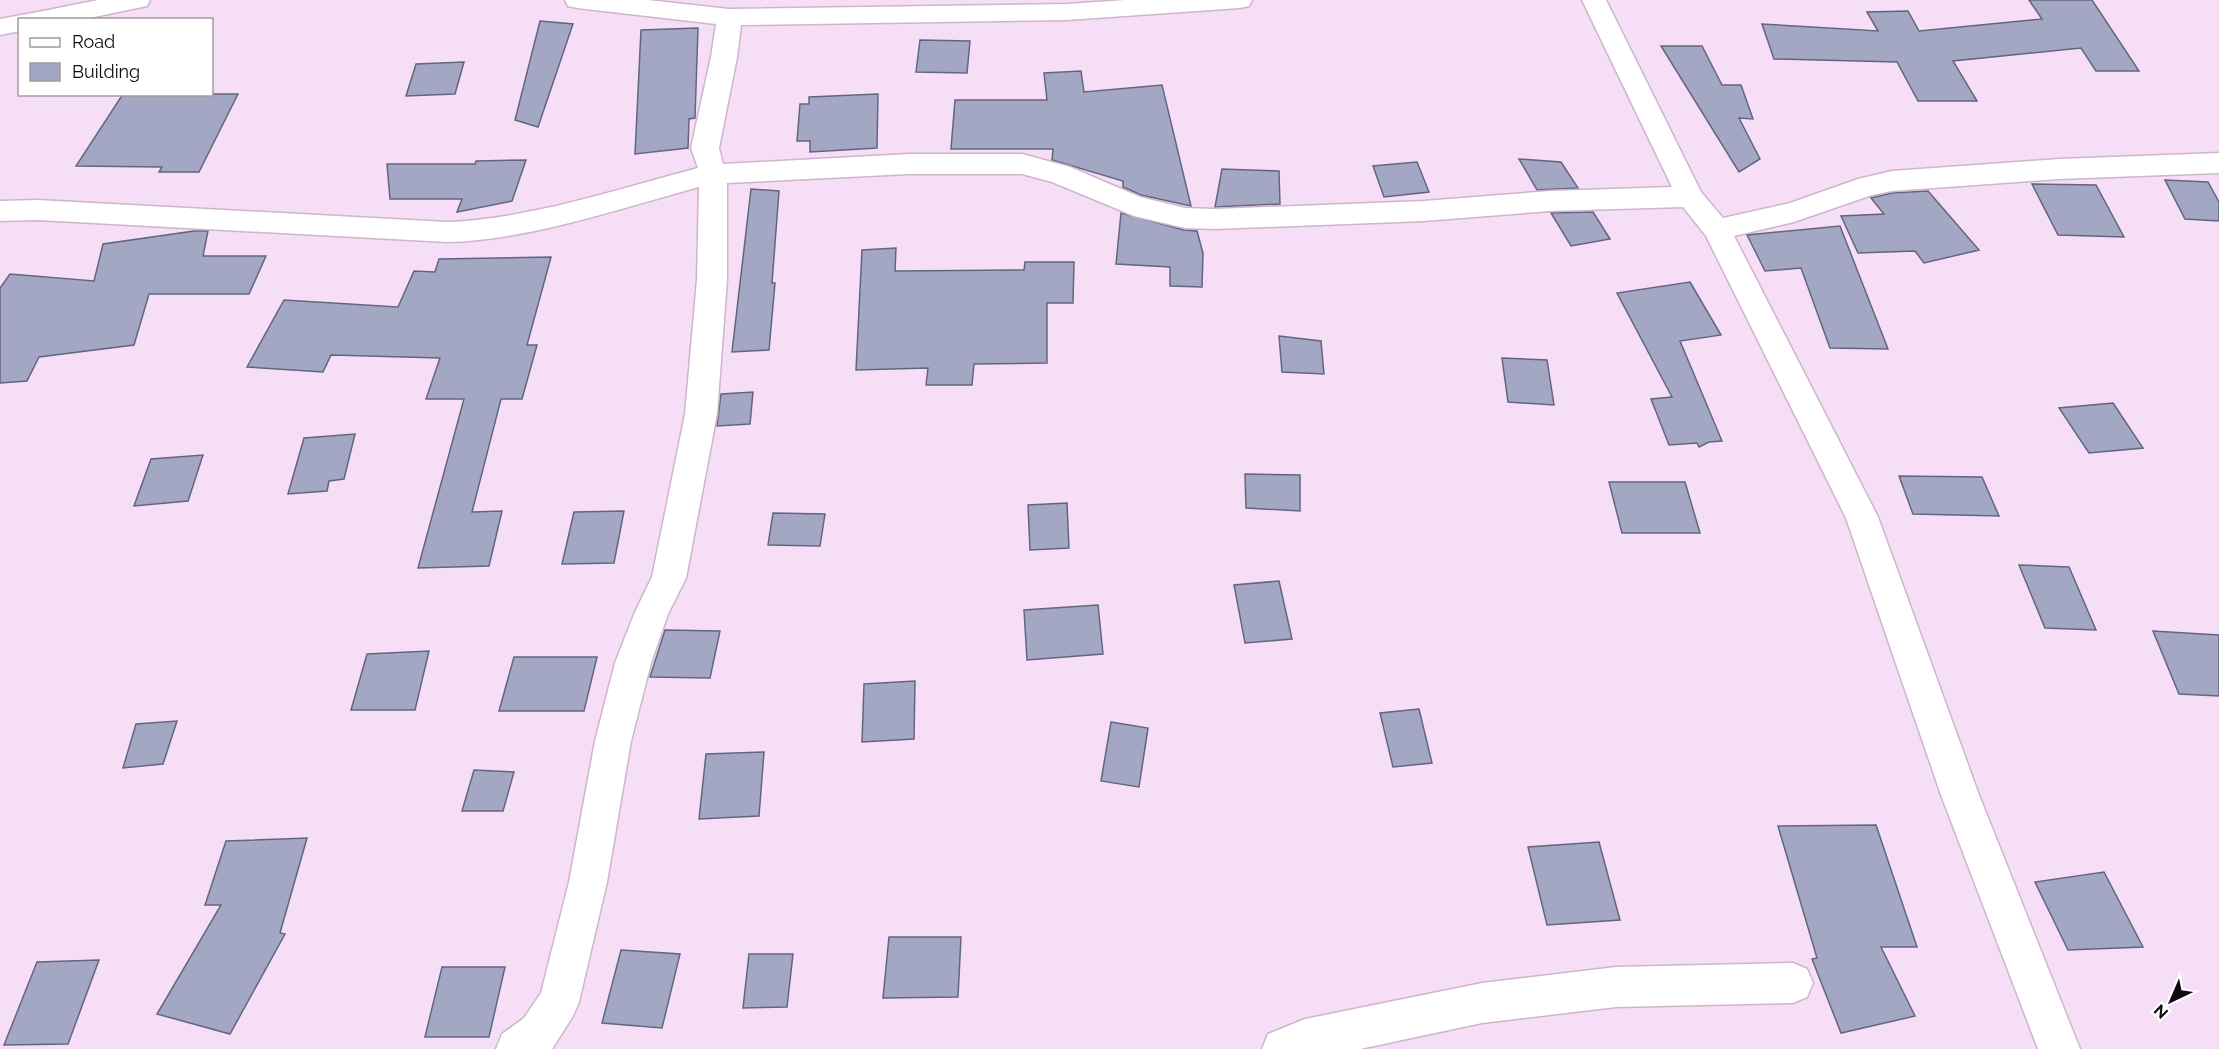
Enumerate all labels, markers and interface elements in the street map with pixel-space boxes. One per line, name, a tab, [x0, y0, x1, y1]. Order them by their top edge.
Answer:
legend	[18, 18, 213, 96]
text: Road	[72, 31, 115, 52]
text: Building	[72, 61, 140, 82]
north arrow	[2141, 971, 2201, 1031]
text: N	[2150, 1000, 2172, 1023]

